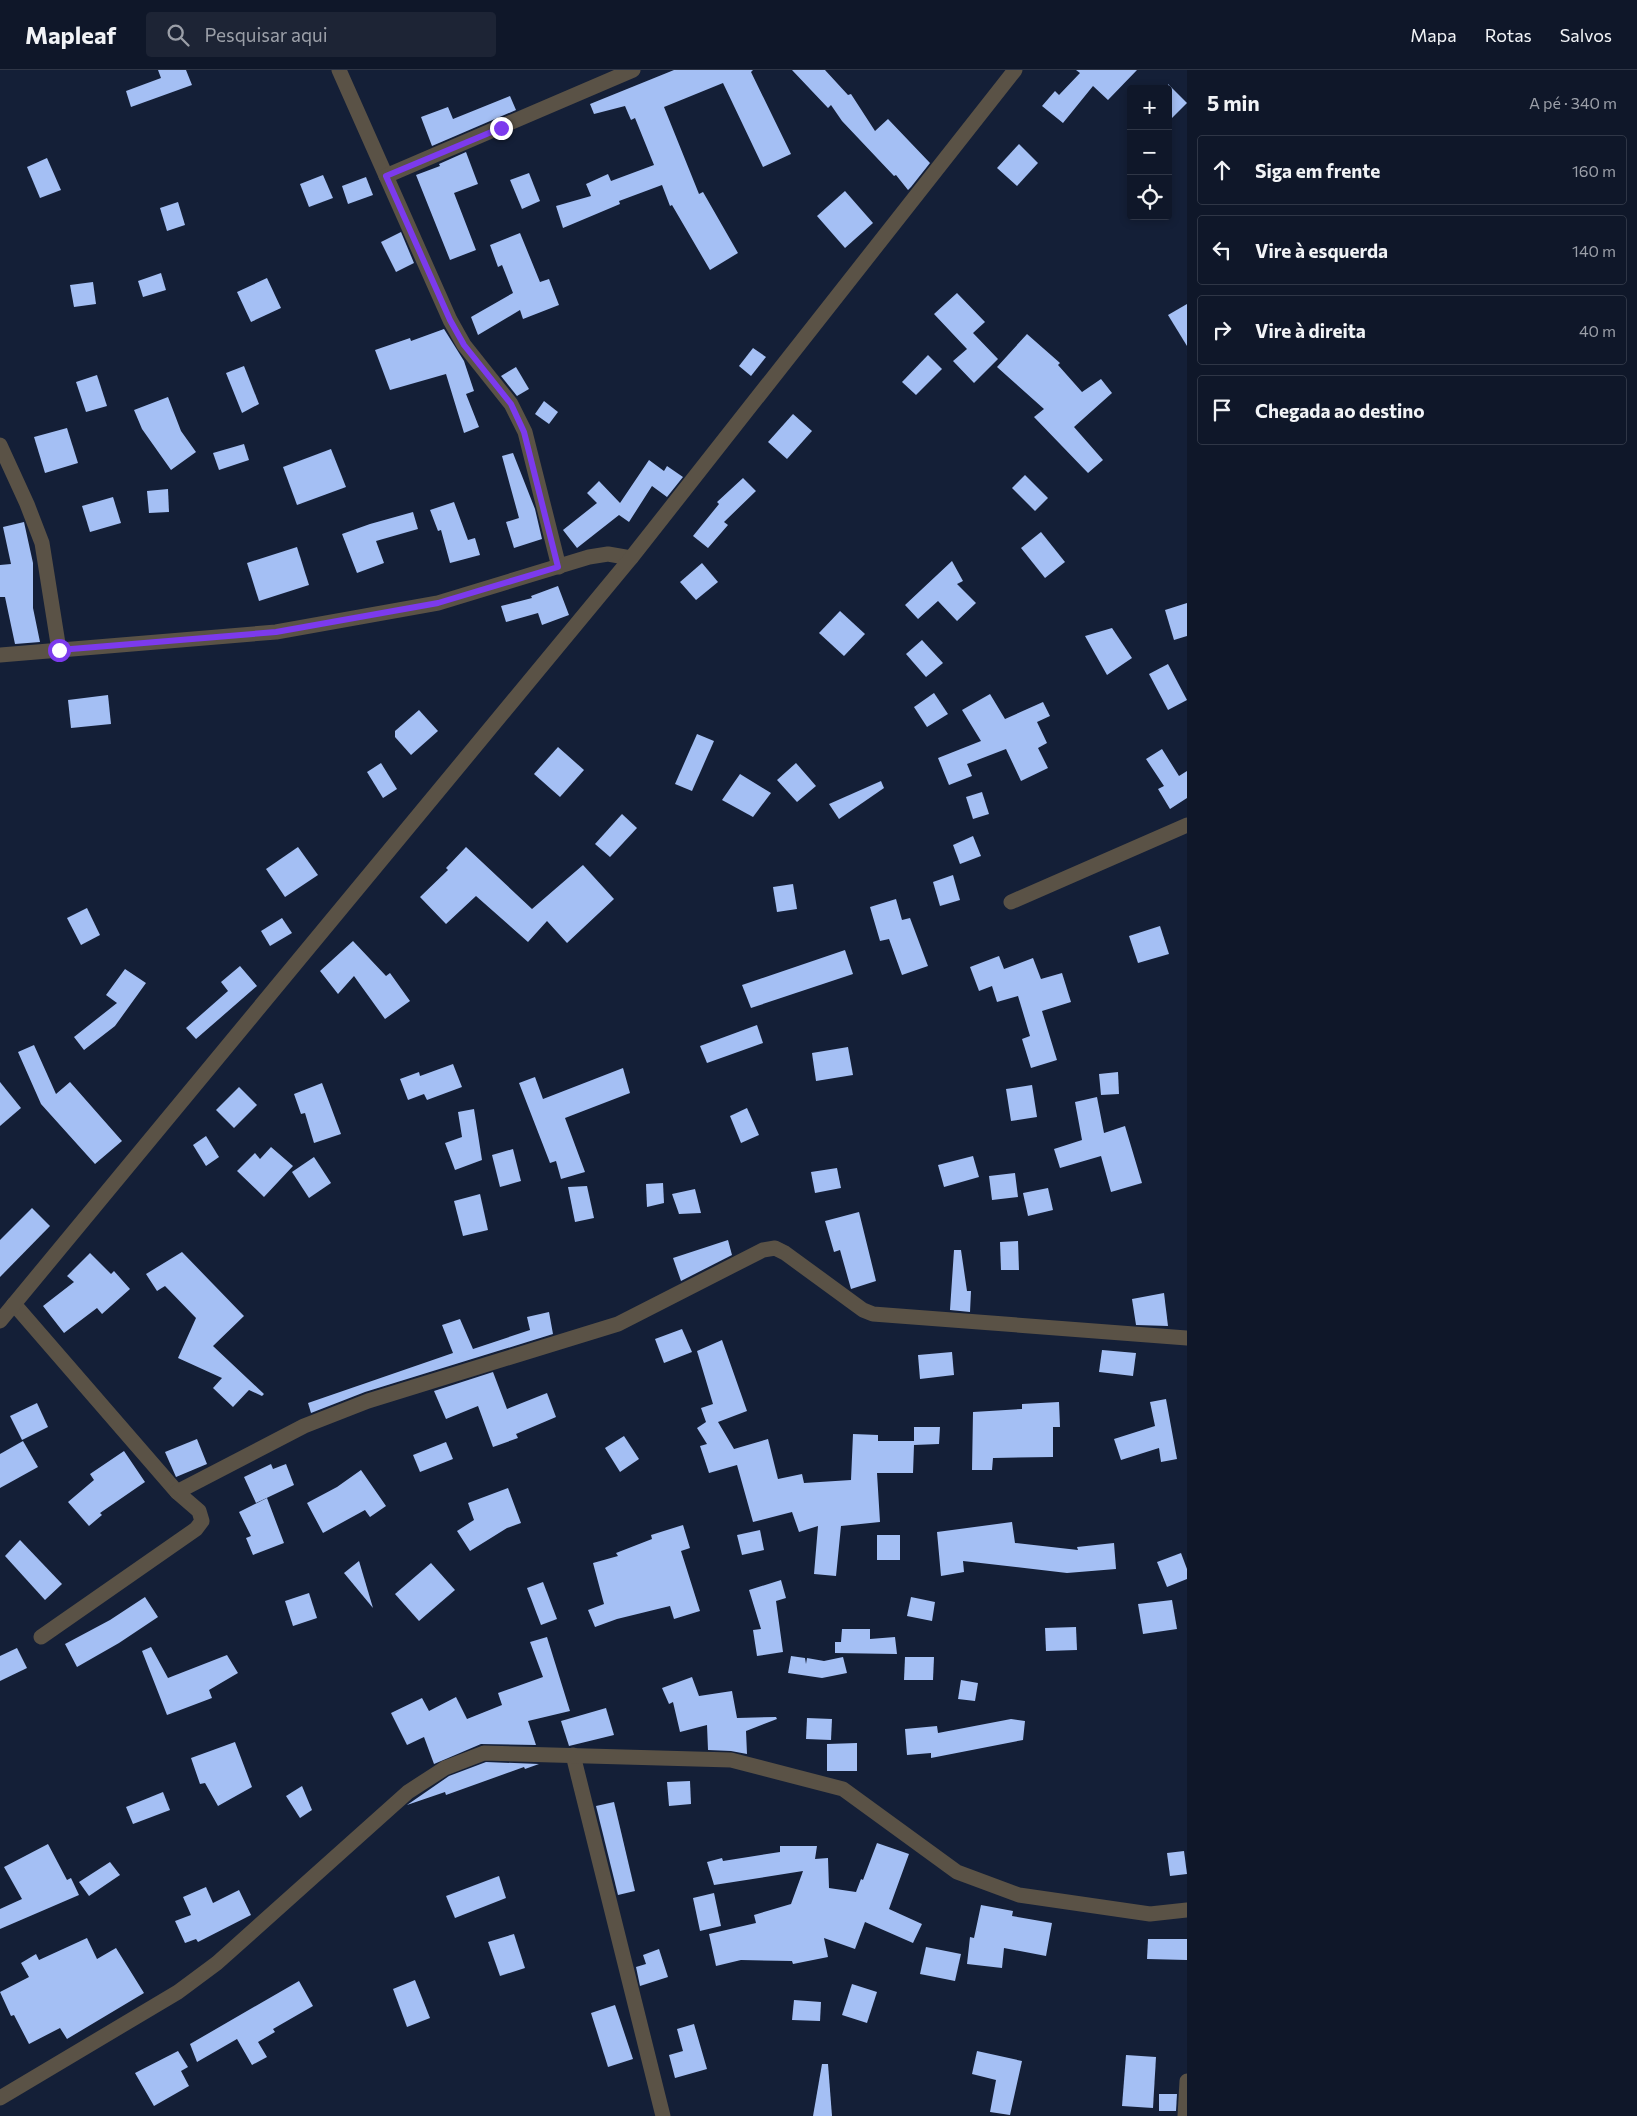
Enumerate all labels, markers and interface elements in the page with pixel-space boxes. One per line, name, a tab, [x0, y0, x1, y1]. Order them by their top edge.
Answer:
search box	[146, 12, 496, 57]
text: Mapleaf	[25, 20, 116, 49]
icon: search	[164, 21, 192, 49]
text: Pesquisar aqui	[204, 23, 328, 46]
text: Mapa	[1410, 24, 1457, 46]
text: Rotas	[1485, 24, 1532, 46]
text: Salvos	[1560, 24, 1612, 46]
map controls	[1127, 85, 1172, 220]
button: +	[1127, 85, 1172, 130]
text: 5 min	[1207, 90, 1260, 115]
text: A pé · 340 m	[1529, 93, 1617, 112]
route end	[490, 117, 513, 140]
button: −	[1127, 130, 1172, 175]
icon: ahead	[1208, 156, 1236, 184]
text: Siga em frente	[1255, 159, 1380, 182]
text: 160 m	[1572, 161, 1616, 180]
button: locate	[1127, 175, 1172, 220]
icon: left	[1208, 236, 1236, 264]
text: Vire à esquerda	[1255, 239, 1388, 262]
text: 140 m	[1572, 241, 1616, 260]
icon: right	[1208, 316, 1236, 344]
text: Vire à direita	[1255, 319, 1366, 342]
text: 40 m	[1579, 321, 1616, 340]
icon: arrive	[1208, 396, 1236, 424]
text: Chegada ao destino	[1255, 399, 1425, 422]
route start	[48, 639, 71, 662]

